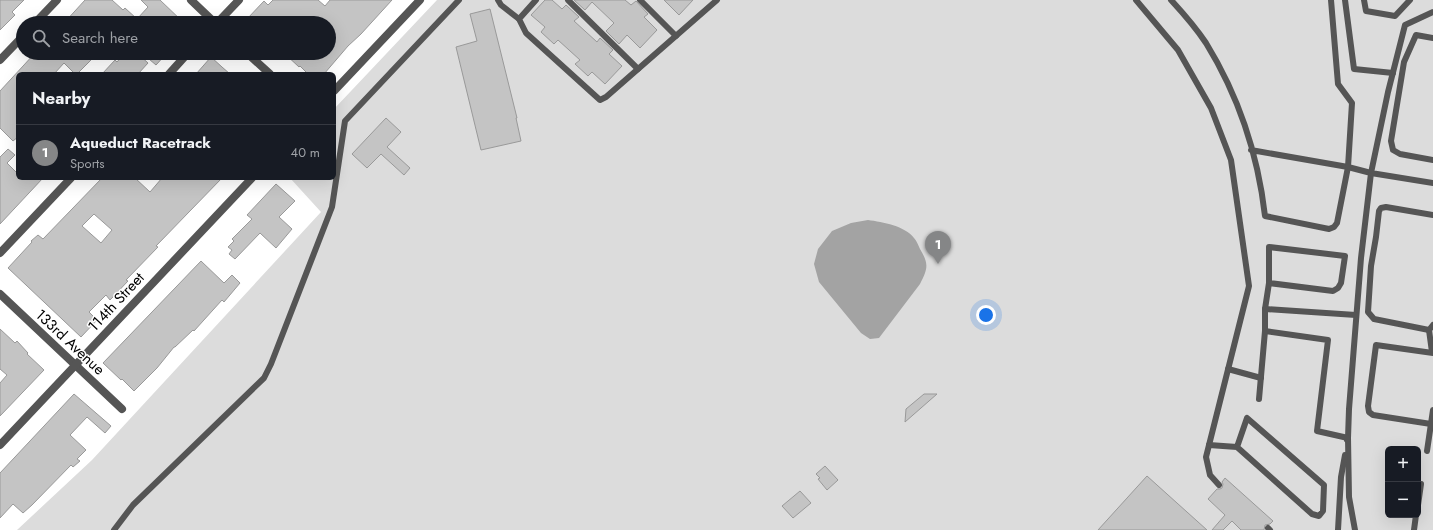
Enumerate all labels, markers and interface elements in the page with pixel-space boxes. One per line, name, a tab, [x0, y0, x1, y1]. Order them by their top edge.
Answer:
search box	[16, 16, 336, 60]
icon: search	[30, 27, 52, 49]
text: Search here	[62, 27, 138, 49]
text: Nearby	[32, 86, 90, 110]
text: Aqueduct Racetrack	[70, 132, 211, 154]
text: 1	[42, 143, 48, 162]
text: 40 m	[291, 143, 320, 162]
text: Sports	[70, 154, 104, 173]
pin: 1	[925, 231, 951, 264]
street label: 114th Street	[83, 267, 150, 337]
street label: 133rd Avenue	[30, 304, 110, 380]
your location	[976, 305, 996, 325]
map controls	[1385, 446, 1421, 518]
button: +	[1385, 446, 1421, 482]
button: −	[1385, 482, 1421, 518]

